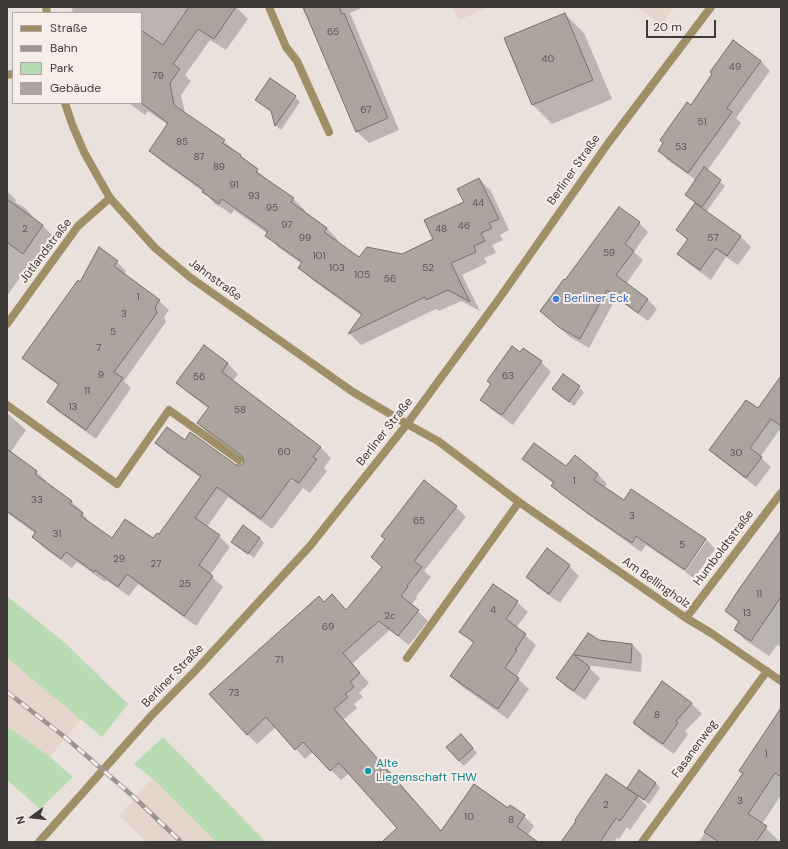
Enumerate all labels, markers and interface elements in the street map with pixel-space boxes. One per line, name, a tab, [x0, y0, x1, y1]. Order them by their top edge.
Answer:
legend	[12, 12, 142, 104]
scale bar	[648, 12, 718, 38]
text: 20 m	[653, 19, 682, 35]
text: Straße	[50, 20, 87, 36]
house number: 65	[327, 26, 339, 38]
text: Bahn	[50, 40, 78, 56]
house number: 40	[542, 53, 554, 65]
text: Park	[50, 60, 74, 76]
house number: 49	[729, 61, 741, 73]
house number: 79	[152, 70, 164, 82]
text: Gebäude	[50, 80, 101, 96]
house number: 67	[360, 104, 372, 116]
house number: 51	[697, 116, 707, 128]
street label: Berliner Straße	[544, 132, 604, 208]
house number: 85	[176, 136, 188, 148]
house number: 53	[675, 141, 687, 153]
house number: 87	[193, 151, 205, 163]
house number: 89	[213, 161, 225, 173]
house number: 91	[229, 179, 239, 191]
house number: 93	[248, 190, 260, 202]
house number: 44	[472, 197, 484, 209]
house number: 95	[266, 202, 278, 214]
street label: Jütlandstraße	[17, 216, 75, 286]
house number: 97	[281, 219, 293, 231]
house number: 46	[458, 220, 470, 232]
house number: 2	[22, 223, 28, 235]
house number: 48	[435, 223, 447, 235]
house number: 99	[299, 232, 311, 244]
house number: 57	[707, 232, 719, 244]
house number: 59	[603, 247, 615, 259]
house number: 101	[312, 250, 326, 262]
street label: Jahnstraße	[186, 256, 244, 304]
house number: 103	[329, 262, 345, 274]
house number: 52	[422, 262, 434, 274]
house number: 105	[354, 269, 370, 281]
house number: 56	[384, 273, 396, 285]
house number: 1	[136, 291, 140, 303]
place label: Berliner Eck	[564, 292, 629, 306]
marker: Berliner Eck	[551, 294, 561, 304]
house number: 3	[121, 308, 127, 320]
house number: 5	[110, 326, 116, 338]
house number: 7	[96, 342, 102, 354]
house number: 9	[98, 369, 104, 381]
house number: 63	[502, 370, 514, 382]
house number: 56	[193, 371, 205, 383]
house number: 11	[84, 385, 90, 397]
street label: Berliner Straße	[354, 395, 416, 469]
house number: 13	[68, 401, 78, 413]
house number: 58	[234, 404, 246, 416]
house number: 60	[277, 446, 291, 458]
house number: 30	[730, 447, 742, 459]
house number: 1	[572, 475, 576, 487]
house number: 33	[31, 494, 43, 506]
street label: Humboldtstraße	[691, 507, 757, 589]
house number: 3	[629, 510, 635, 522]
house number: 65	[413, 515, 425, 527]
house number: 31	[53, 528, 61, 540]
house number: 5	[679, 539, 685, 551]
house number: 29	[113, 553, 125, 565]
street label: Am Bellingholz	[619, 554, 693, 612]
house number: 27	[151, 558, 161, 570]
house number: 25	[179, 578, 191, 590]
house number: 11	[756, 588, 762, 600]
house number: 4	[490, 604, 496, 616]
house number: 13	[742, 607, 752, 619]
house number: 2c	[384, 610, 396, 622]
house number: 69	[322, 621, 334, 633]
street label: Berliner Straße	[139, 641, 207, 711]
house number: 71	[275, 654, 283, 666]
house number: 73	[229, 687, 239, 699]
house number: 8	[654, 709, 660, 721]
street label: Fasanenweg	[669, 717, 721, 781]
house number: 1	[764, 748, 768, 760]
place label: Alte Liegenschaft THW	[376, 757, 477, 785]
marker: Alte Liegenschaft THW	[363, 766, 373, 776]
house number: 3	[737, 795, 743, 807]
north arrow	[12, 797, 52, 837]
house number: 2	[603, 799, 609, 811]
house number: 10	[464, 811, 474, 823]
text: N	[13, 814, 28, 826]
house number: 8	[508, 814, 514, 826]

